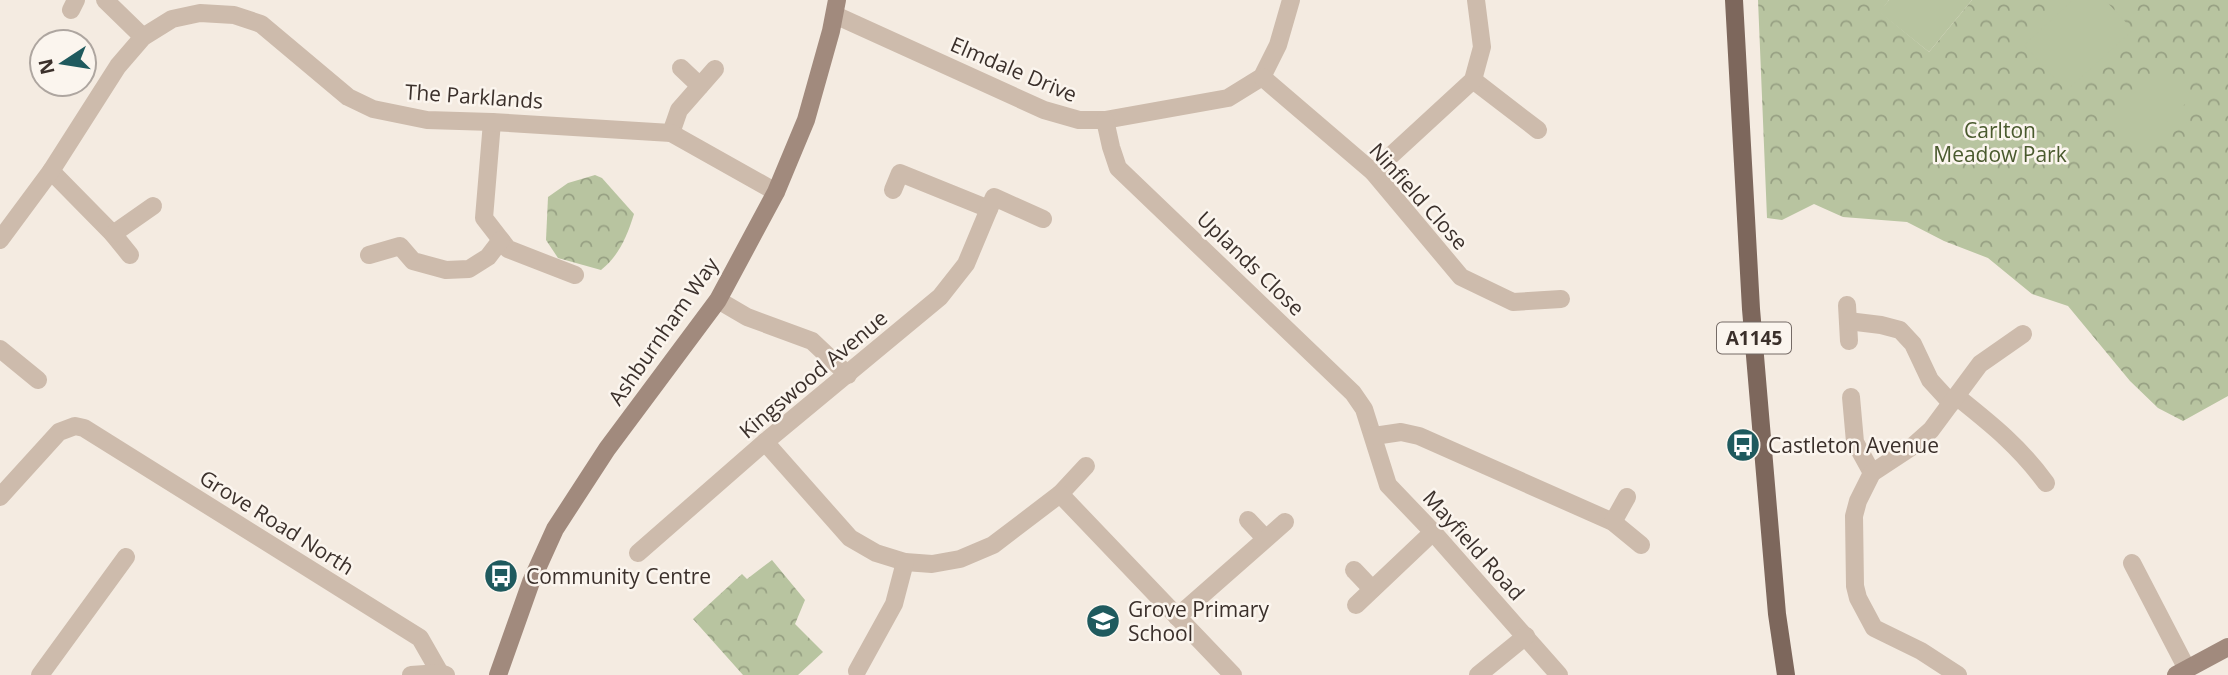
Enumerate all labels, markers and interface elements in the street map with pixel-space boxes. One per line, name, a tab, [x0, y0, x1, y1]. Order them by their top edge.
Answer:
north arrow	[28, 28, 98, 98]
street label: Elmdale Drive	[946, 30, 1082, 108]
text: N	[32, 56, 61, 77]
street label: The Parklands	[404, 77, 544, 115]
park label: Carlton Meadow Park	[1933, 116, 2067, 168]
street label: Ninfield Close	[1364, 137, 1474, 255]
street label: Uplands Close	[1191, 205, 1311, 321]
street label: Ashburnham Way	[602, 251, 725, 410]
street label: Kingswood Avenue	[733, 304, 893, 444]
road number: A1145	[1717, 322, 1791, 354]
bus stop icon: Castleton Avenue	[1724, 426, 1762, 464]
place label: Castleton Avenue	[1768, 431, 1939, 459]
street label: Grove Road North	[194, 463, 360, 581]
street label: Mayfield Road	[1417, 484, 1531, 606]
bus stop icon: Community Centre	[482, 557, 520, 595]
place label: Community Centre	[526, 562, 711, 590]
place label: Grove Primary School	[1128, 595, 1269, 647]
school or university icon: Grove Primary School	[1084, 602, 1122, 640]

